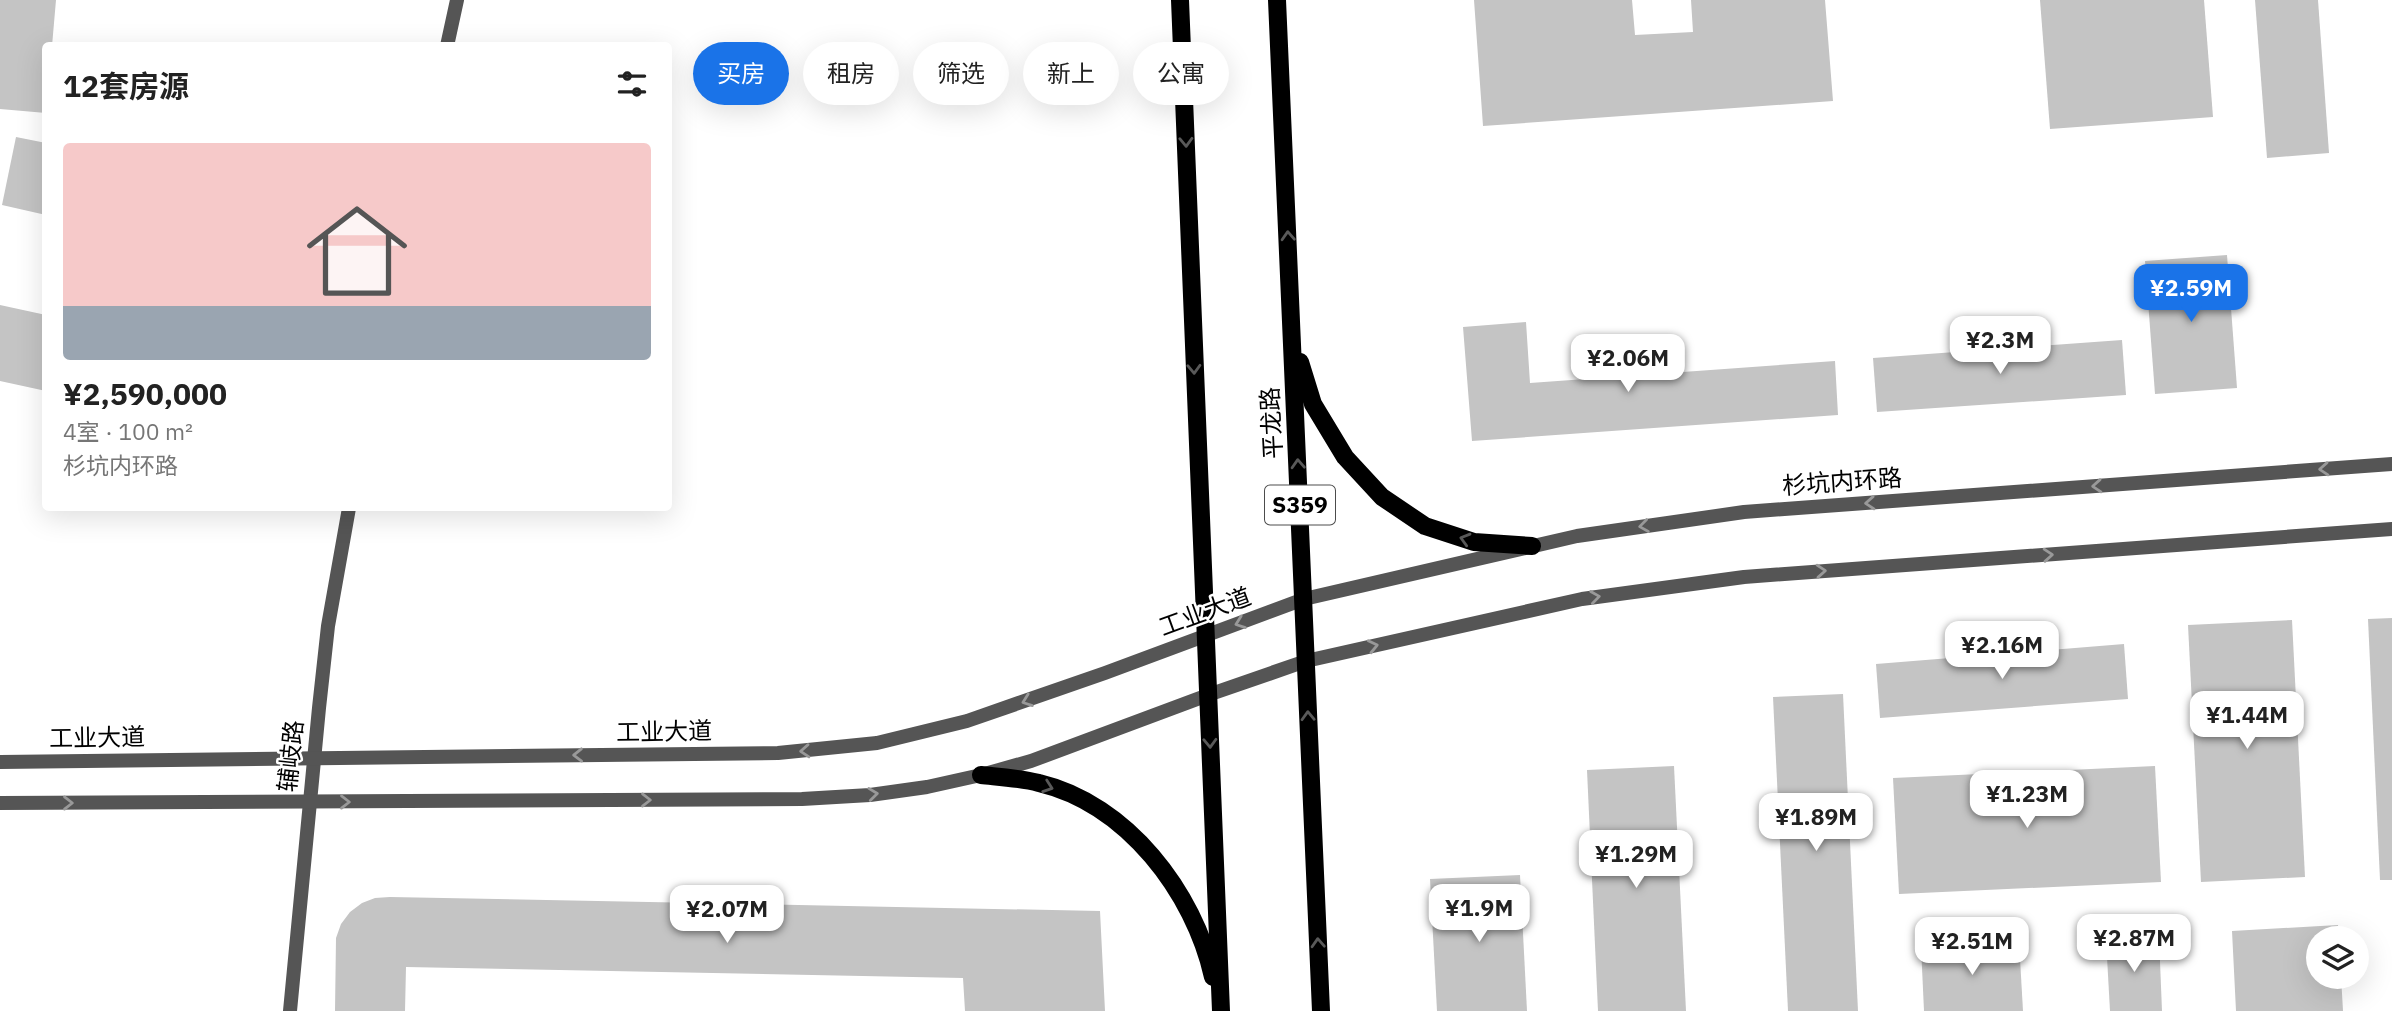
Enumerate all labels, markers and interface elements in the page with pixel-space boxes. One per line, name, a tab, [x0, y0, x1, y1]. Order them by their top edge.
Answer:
chip: 买房	[693, 42, 789, 105]
chip: 租房	[803, 42, 899, 105]
chip: 筛选	[913, 42, 1009, 105]
chip: 新上	[1023, 42, 1119, 105]
chip: 公寓	[1133, 42, 1229, 105]
icon: filters	[613, 65, 651, 103]
text: 12套房源	[63, 66, 189, 105]
one-way arrow	[1178, 136, 1193, 147]
icon: home	[294, 188, 420, 314]
one-way arrow	[1281, 231, 1296, 242]
pin: ¥2.59M	[2134, 264, 2248, 324]
text: ¥2.59M	[2150, 272, 2232, 302]
pin: ¥2.3M	[1951, 316, 2049, 376]
text: ¥2.3M	[1966, 324, 2034, 354]
pin: ¥2.06M	[1571, 334, 1685, 394]
text: ¥2.06M	[1587, 342, 1669, 372]
one-way arrow	[1187, 364, 1202, 375]
text: ¥2,590,000	[63, 374, 227, 413]
street label: 平龙路	[1253, 386, 1289, 460]
text: 4室 · 100 m²	[63, 416, 193, 446]
text: 杉坑内环路	[63, 450, 178, 480]
one-way arrow	[1291, 458, 1306, 469]
street label: 杉坑内环路	[1781, 461, 1903, 501]
one-way arrow	[2318, 461, 2329, 476]
one-way arrow	[2091, 478, 2102, 493]
road number: S359	[1265, 485, 1335, 524]
one-way arrow	[1864, 495, 1875, 510]
one-way arrow	[1638, 518, 1650, 533]
one-way arrow	[1459, 532, 1471, 547]
one-way arrow	[2042, 547, 2053, 562]
one-way arrow	[1815, 564, 1826, 579]
street label: 工业大道	[1154, 580, 1255, 643]
one-way arrow	[1589, 590, 1601, 605]
one-way arrow	[1235, 615, 1247, 629]
pin: ¥2.16M	[1945, 622, 2059, 681]
text: ¥2.16M	[1961, 629, 2043, 659]
one-way arrow	[1366, 640, 1378, 654]
pin: ¥1.44M	[2190, 692, 2304, 751]
one-way arrow	[1021, 693, 1033, 707]
text: ¥1.44M	[2206, 699, 2288, 729]
one-way arrow	[1301, 710, 1316, 721]
street label: 工业大道	[616, 714, 712, 748]
street label: 辅岐路	[270, 718, 310, 793]
street label: 工业大道	[49, 720, 145, 754]
one-way arrow	[1202, 738, 1217, 749]
one-way arrow	[800, 743, 811, 758]
one-way arrow	[572, 748, 583, 763]
pin: ¥1.23M	[1970, 770, 2084, 830]
text: ¥1.23M	[1986, 778, 2068, 808]
one-way arrow	[1041, 779, 1053, 793]
one-way arrow	[868, 787, 879, 802]
one-way arrow	[641, 792, 651, 808]
one-way arrow	[339, 794, 350, 809]
pin: ¥1.89M	[1759, 794, 1873, 853]
one-way arrow	[63, 795, 74, 811]
text: ¥1.89M	[1775, 801, 1857, 831]
pin: ¥1.29M	[1579, 830, 1693, 890]
text: ¥1.29M	[1595, 838, 1677, 868]
pin: ¥1.9M	[1430, 884, 1528, 944]
pin: ¥2.07M	[670, 886, 784, 945]
text: ¥1.9M	[1445, 892, 1513, 922]
text: ¥2.07M	[686, 893, 768, 923]
pin: ¥2.87M	[2077, 914, 2191, 974]
pin: ¥2.51M	[1915, 918, 2029, 977]
text: ¥2.87M	[2093, 922, 2175, 952]
text: ¥2.51M	[1931, 925, 2013, 955]
map controls	[2306, 926, 2369, 989]
button: layers	[2306, 926, 2369, 989]
one-way arrow	[1311, 937, 1326, 948]

